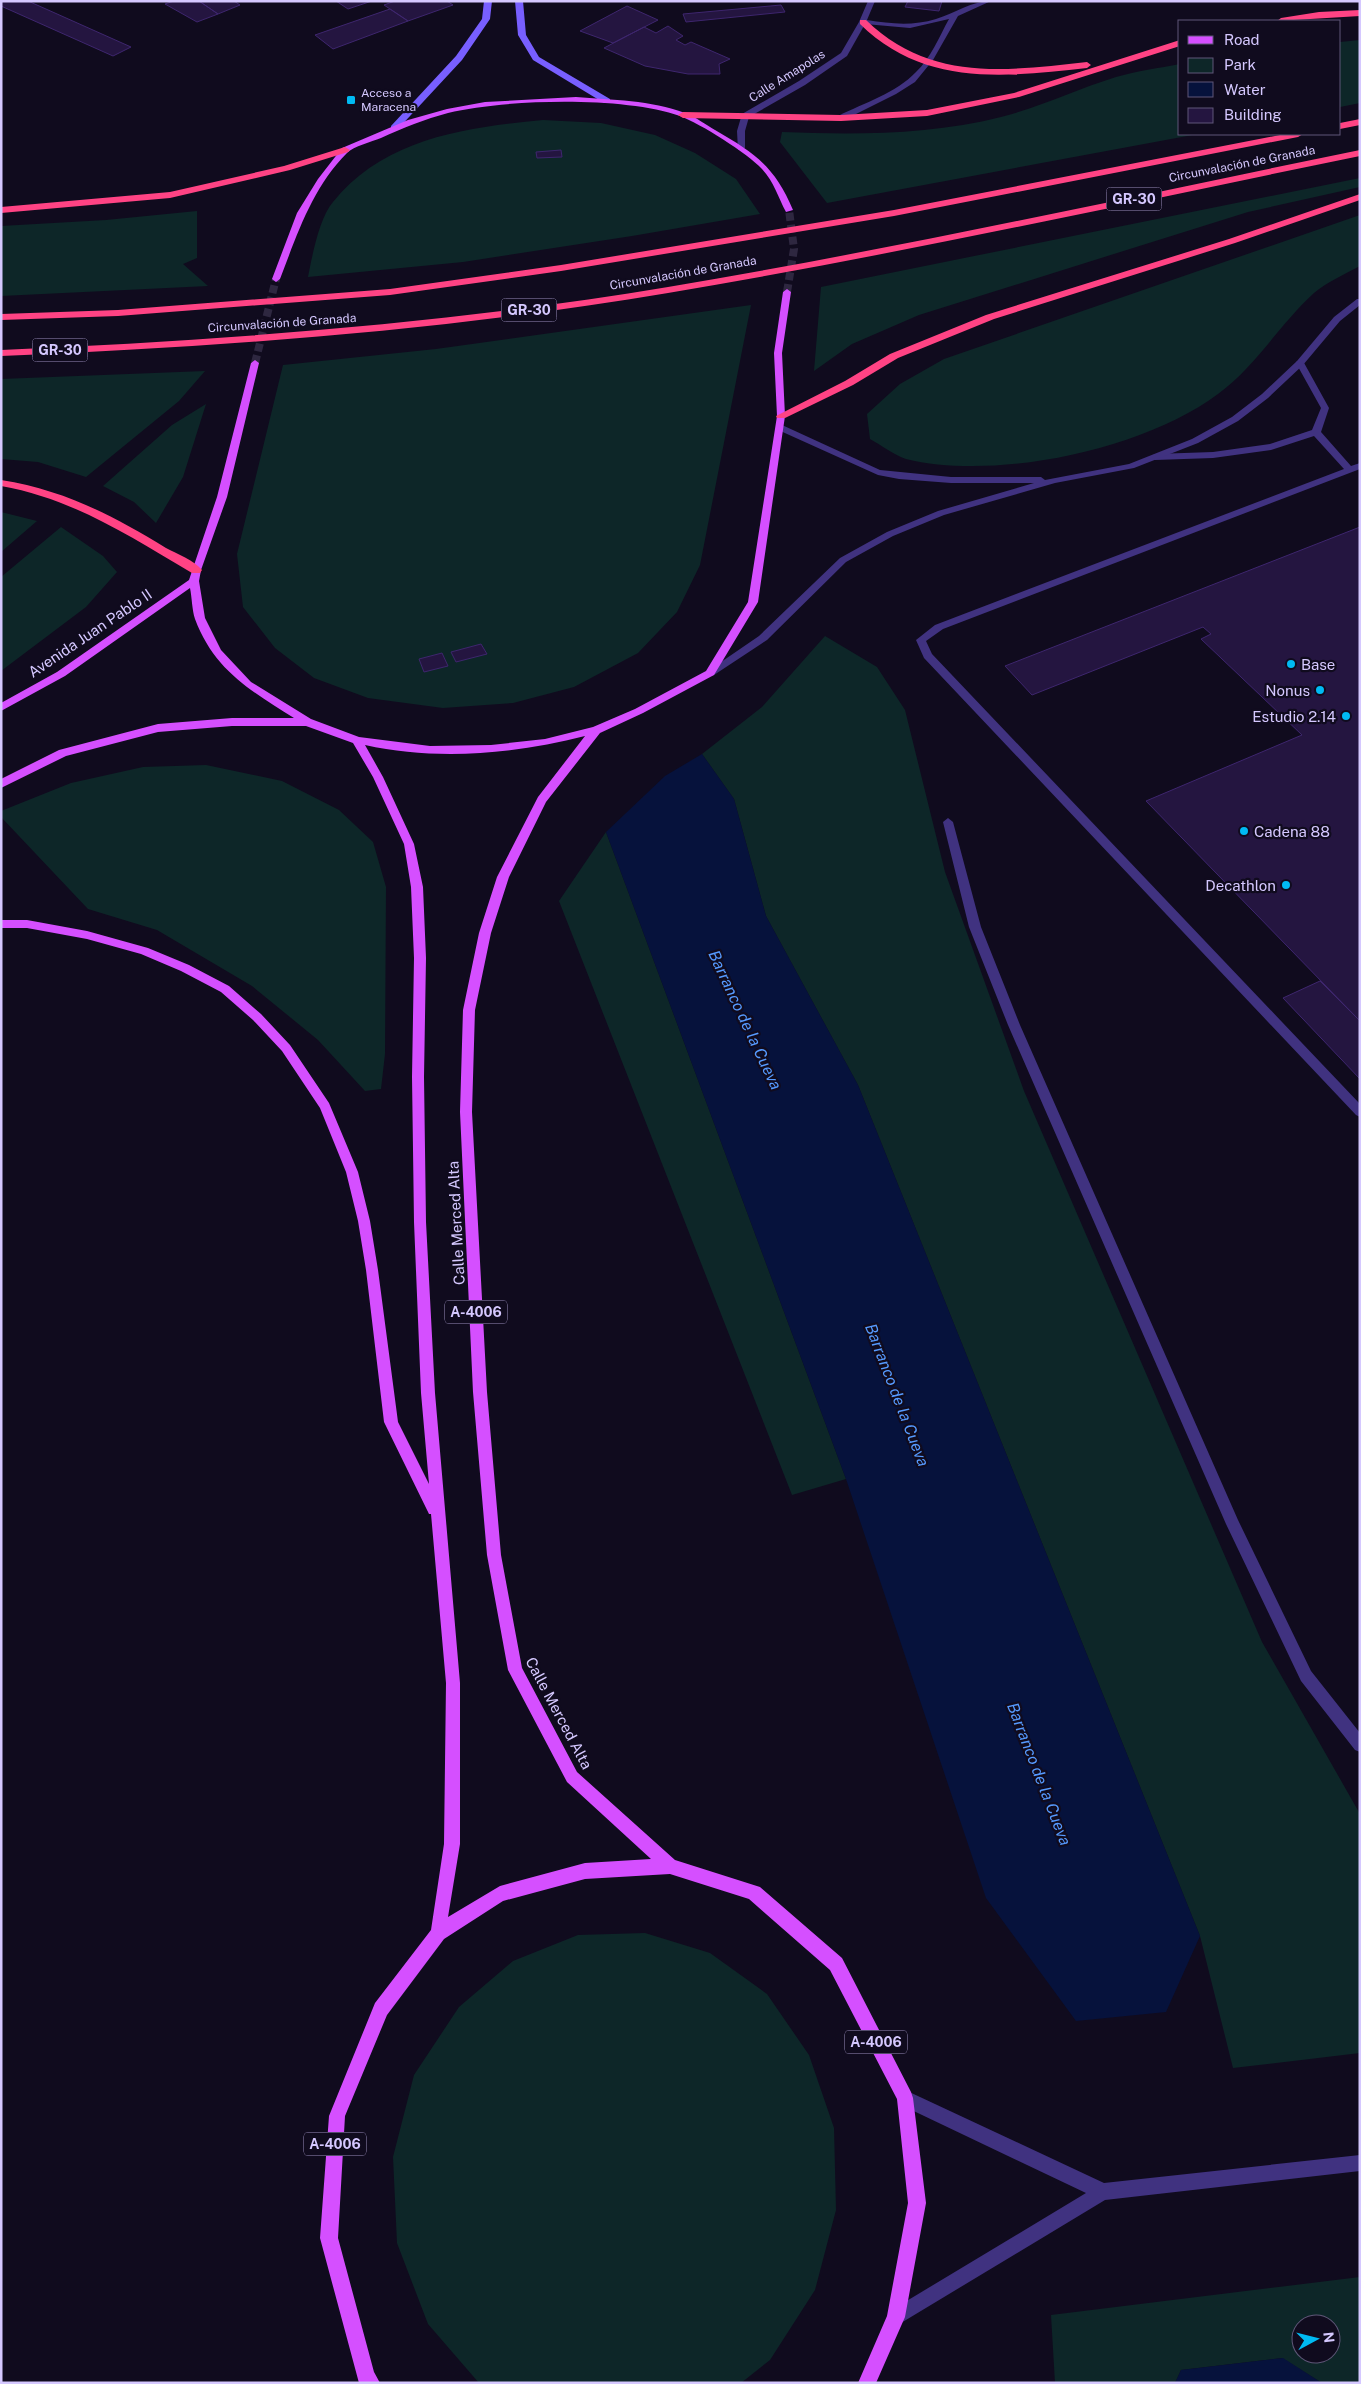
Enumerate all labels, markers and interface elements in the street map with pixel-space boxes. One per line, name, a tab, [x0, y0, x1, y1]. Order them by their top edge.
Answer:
legend	[1178, 20, 1341, 135]
text: Road	[1224, 31, 1260, 48]
street label: Calle Amapolas	[746, 47, 828, 105]
text: Park	[1224, 56, 1256, 73]
text: Water	[1224, 81, 1266, 98]
place label: Acceso a Maracena	[361, 86, 416, 114]
marker: Acceso a Maracena	[345, 94, 357, 106]
text: Building	[1224, 106, 1282, 123]
street label: Circunvalación de Granada	[1168, 143, 1316, 185]
road number: GR-30	[1106, 188, 1162, 210]
street label: Circunvalación de Granada	[608, 253, 758, 293]
road number: GR-30	[502, 298, 556, 322]
street label: Circunvalación de Granada	[207, 311, 357, 335]
road number: GR-30	[32, 338, 88, 362]
street label: Avenida Juan Pablo II	[25, 585, 155, 681]
place label: Base	[1301, 656, 1335, 673]
marker: Base	[1285, 658, 1297, 670]
place label: Nonus	[1265, 682, 1310, 699]
marker: Nonus	[1314, 684, 1326, 696]
place label: Estudio 2.14	[1252, 708, 1336, 725]
marker: Estudio 2.14	[1340, 710, 1352, 722]
place label: Cadena 88	[1254, 823, 1330, 840]
marker: Cadena 88	[1238, 825, 1250, 837]
place label: Decathlon	[1205, 877, 1276, 894]
marker: Decathlon	[1280, 879, 1292, 891]
water label: Barranco de la Cueva	[704, 947, 786, 1093]
street label: Calle Merced Alta	[444, 1160, 468, 1286]
road number: A-4006	[445, 1300, 507, 1324]
water label: Barranco de la Cueva	[861, 1321, 933, 1469]
street label: Calle Merced Alta	[522, 1654, 596, 1772]
water label: Barranco de la Cueva	[1003, 1700, 1075, 1848]
road number: A-4006	[845, 2030, 907, 2054]
road number: A-4006	[304, 2132, 366, 2156]
north arrow	[1291, 2314, 1341, 2364]
text: N	[1320, 2331, 1338, 2344]

